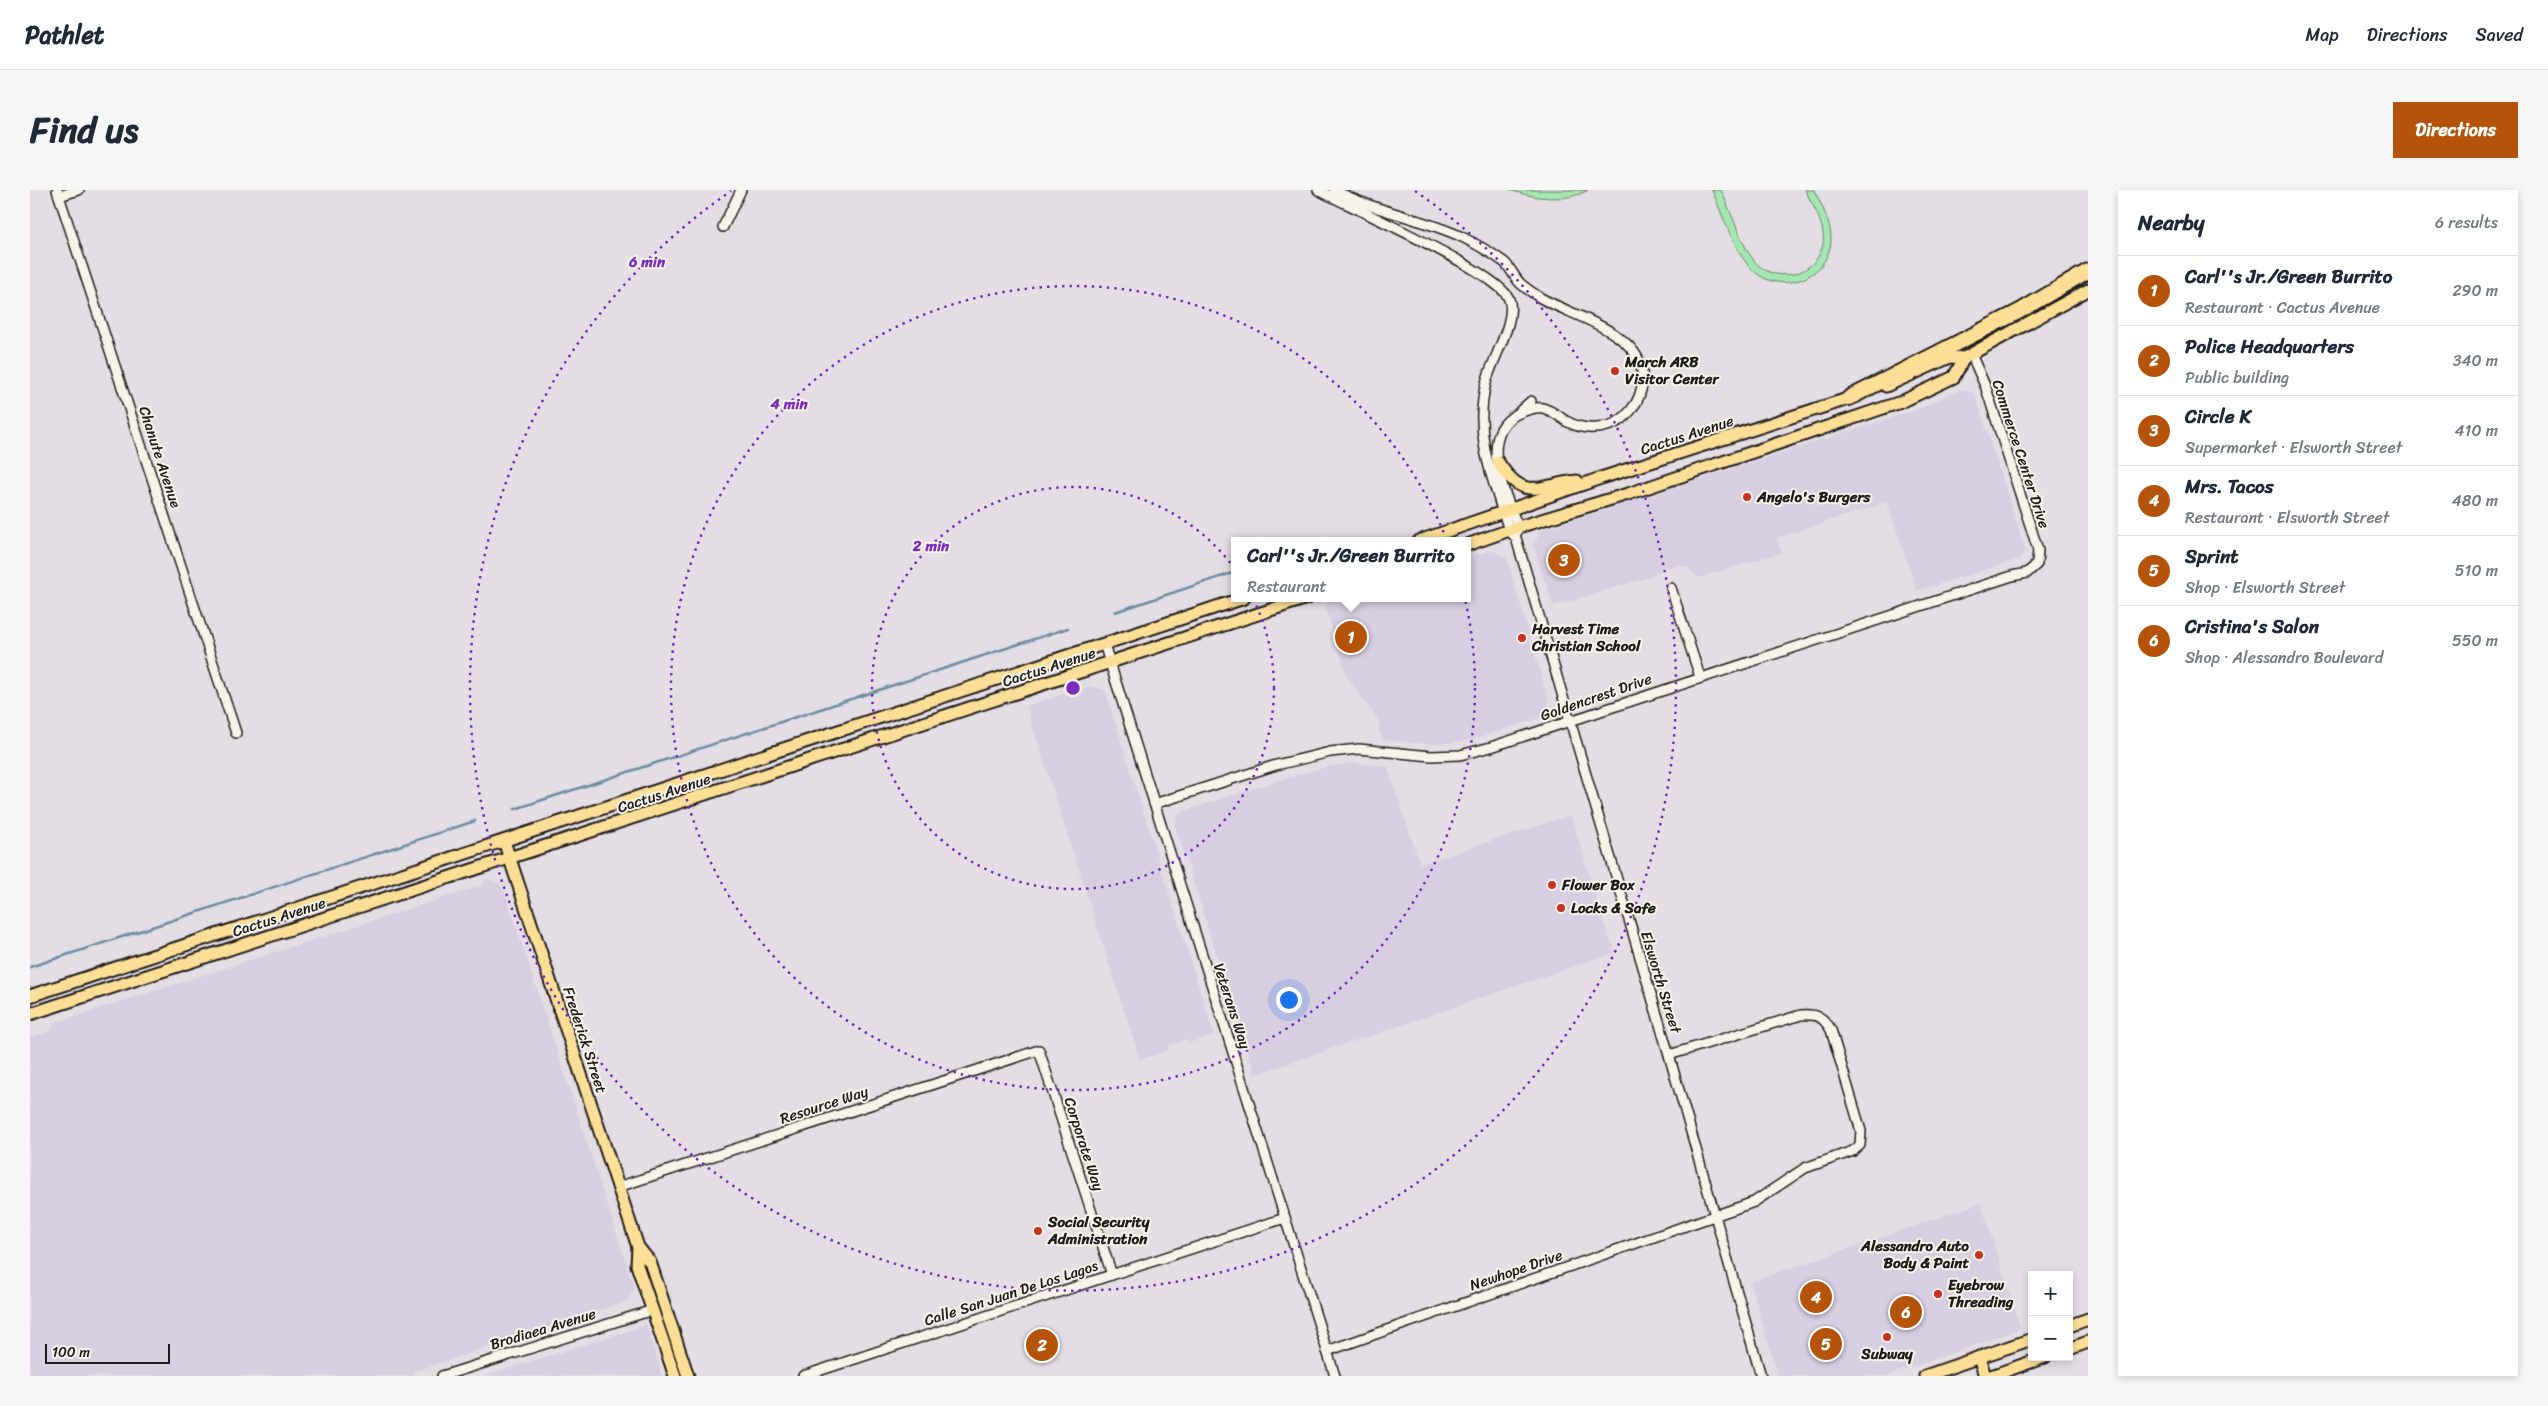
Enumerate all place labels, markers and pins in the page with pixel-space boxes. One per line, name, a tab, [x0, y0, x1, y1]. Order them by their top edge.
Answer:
place label: March ARB Visitor Center	[1624, 349, 1721, 392]
marker: March ARB Visitor Center	[1609, 365, 1621, 377]
place label: Angelo's Burgers	[1756, 484, 1872, 510]
marker: Angelo's Burgers	[1741, 491, 1753, 503]
pin: 3	[1548, 541, 1580, 579]
place label: Harvest Time Christian School	[1531, 616, 1641, 659]
pin: 1	[1335, 618, 1367, 656]
marker: Harvest Time Christian School	[1516, 632, 1528, 644]
centre of rings	[1064, 679, 1082, 697]
place label: Flower Box	[1561, 872, 1635, 898]
marker: Flower Box	[1546, 879, 1558, 891]
place label: Locks & Safe	[1571, 895, 1656, 921]
marker: Locks & Safe	[1555, 902, 1567, 914]
place label: Social Security Administration	[1047, 1209, 1150, 1252]
marker: Social Security Administration	[1032, 1225, 1044, 1237]
place label: Alessandro Auto Body & Paint	[1860, 1233, 1969, 1276]
marker: Alessandro Auto Body & Paint	[1973, 1249, 1985, 1261]
place label: Eyebrow Threading	[1948, 1272, 2014, 1315]
pin: 4	[1800, 1278, 1832, 1316]
marker: Eyebrow Threading	[1932, 1288, 1944, 1300]
pin: 6	[1890, 1293, 1922, 1331]
pin: 5	[1810, 1325, 1842, 1363]
pin: 2	[1026, 1326, 1058, 1364]
marker: Subway	[1881, 1331, 1893, 1343]
place label: Subway	[1860, 1341, 1913, 1367]

